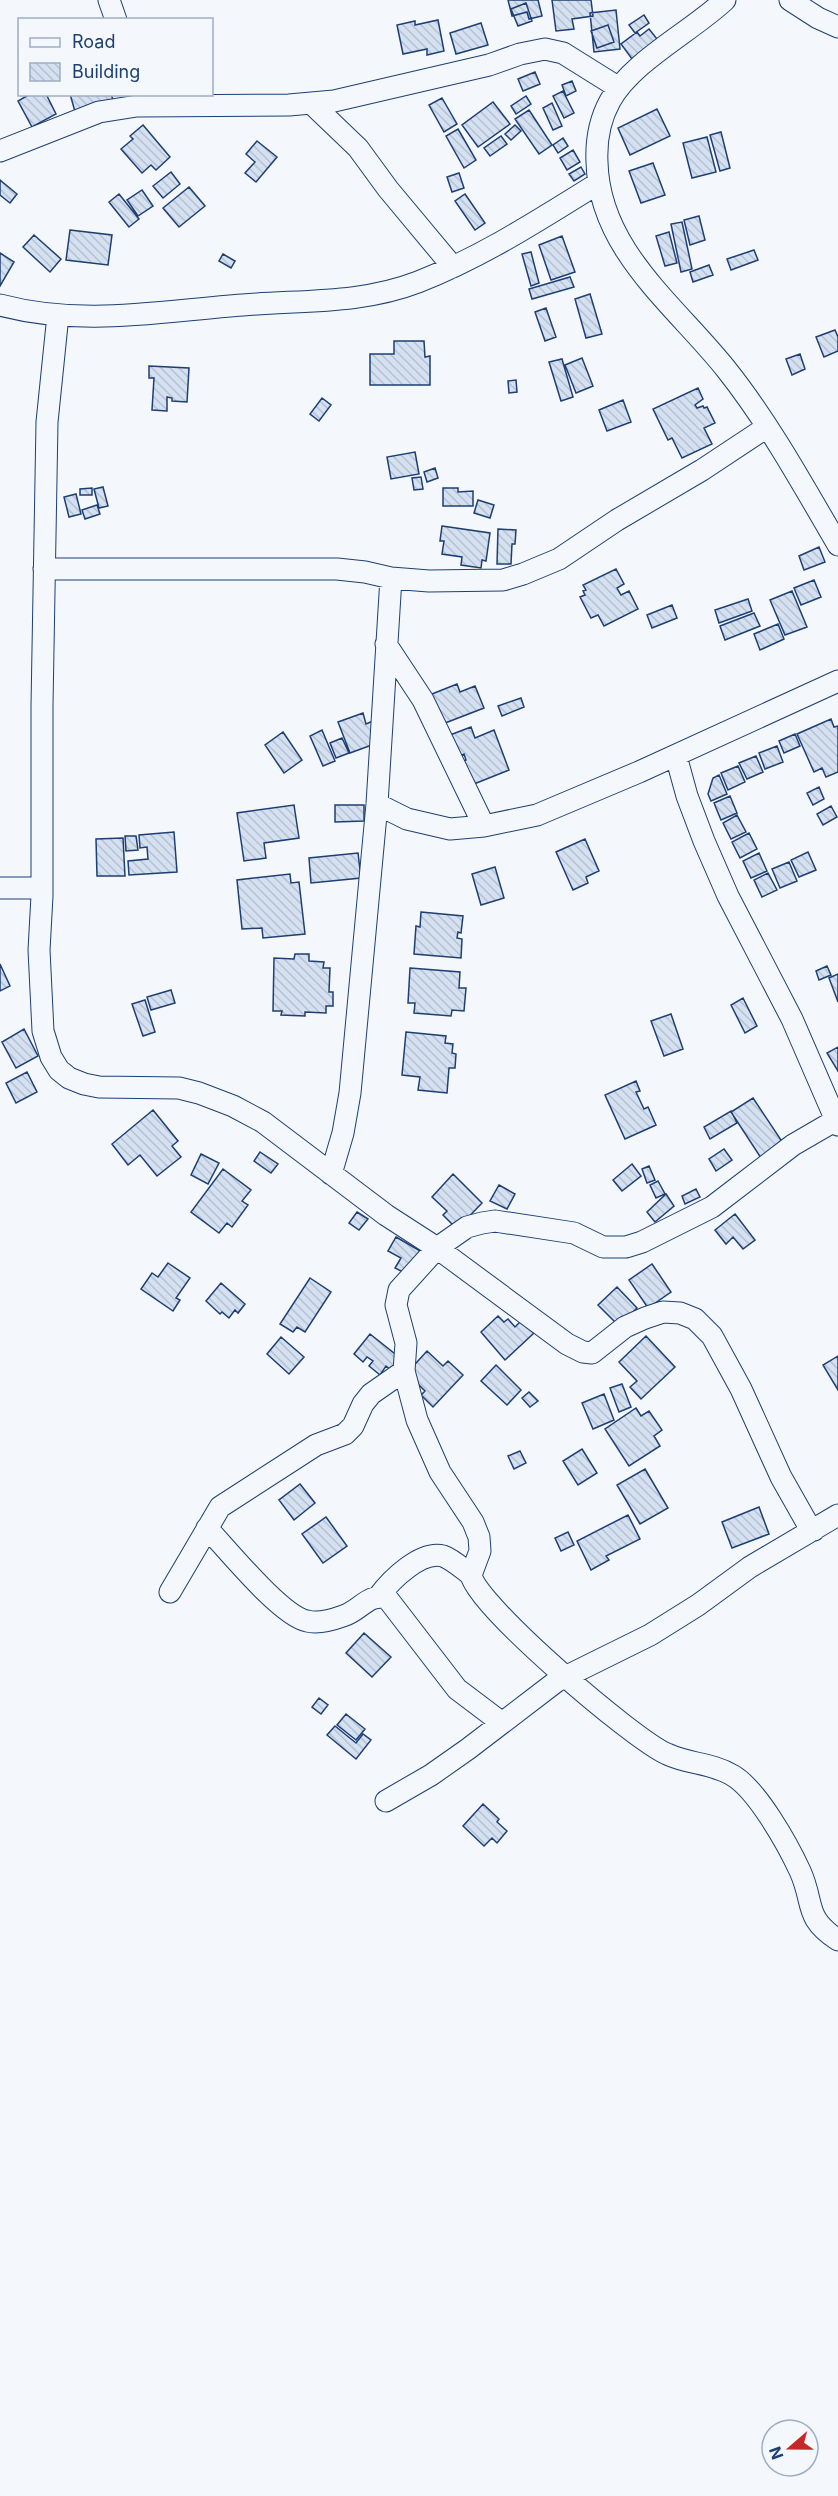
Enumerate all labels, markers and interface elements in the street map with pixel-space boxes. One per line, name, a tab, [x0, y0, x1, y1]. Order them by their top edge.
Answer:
legend	[18, 18, 213, 96]
text: Road	[72, 31, 115, 52]
text: Building	[72, 61, 140, 82]
north arrow	[760, 2418, 820, 2478]
text: N	[764, 2444, 787, 2462]

